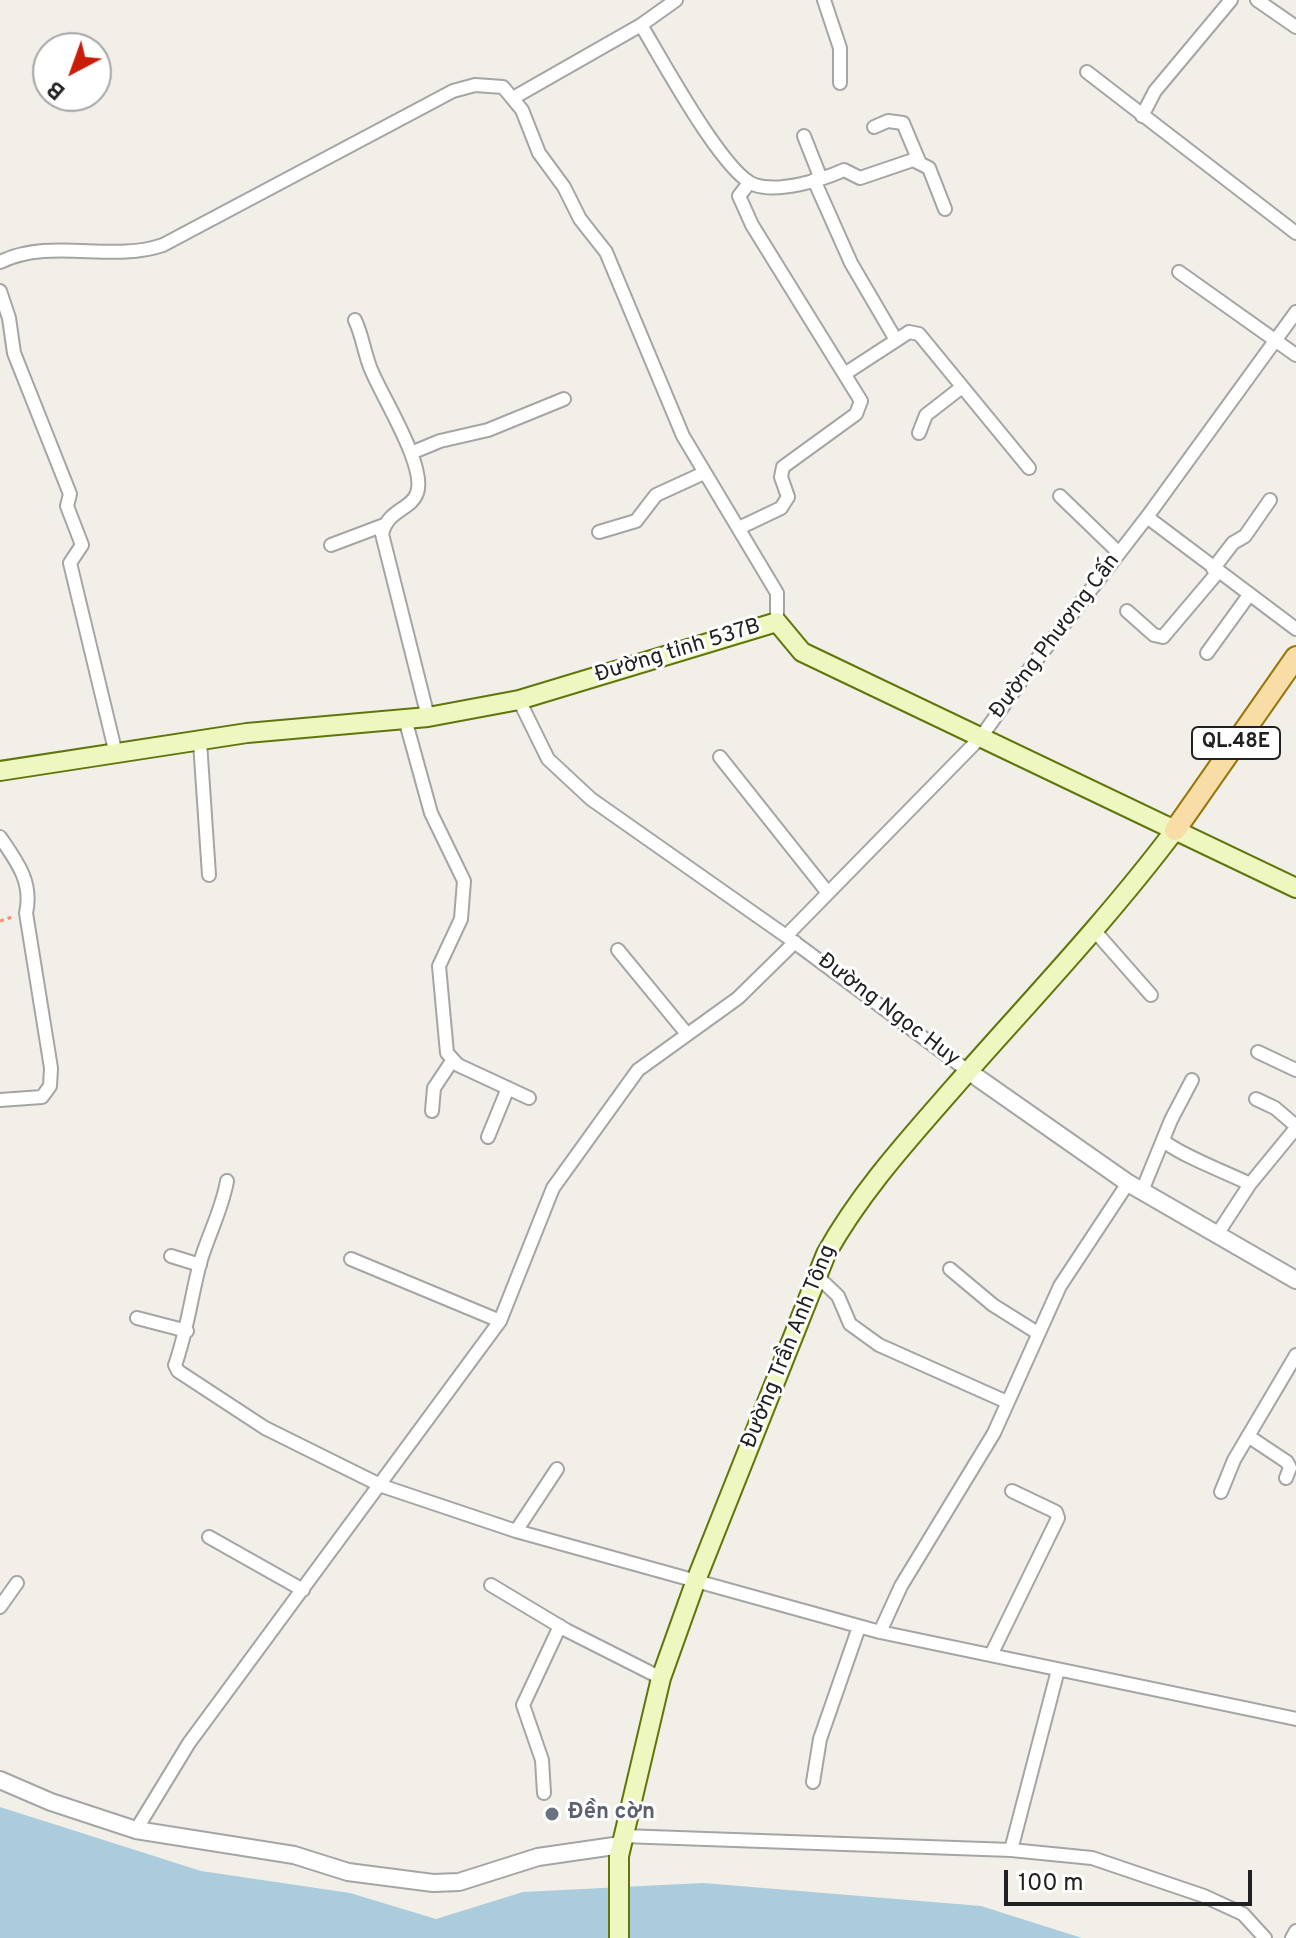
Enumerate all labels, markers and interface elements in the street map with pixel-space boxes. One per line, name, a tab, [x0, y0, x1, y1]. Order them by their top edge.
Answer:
north arrow	[32, 32, 112, 112]
text: B	[43, 74, 72, 104]
street label: Đường Phương Cấn	[985, 549, 1127, 725]
street label: Đường tỉnh 537B	[592, 614, 764, 690]
road number: QL.48E	[1192, 727, 1280, 759]
street label: Đường Ngọc Huy	[812, 949, 964, 1073]
street label: Đường Trần Anh Tông	[737, 1241, 843, 1453]
place label: Đền cờn	[568, 1801, 655, 1827]
marker: Đền cờn	[543, 1805, 561, 1823]
scale bar	[1008, 1854, 1256, 1904]
text: 100 m	[1018, 1869, 1084, 1899]

